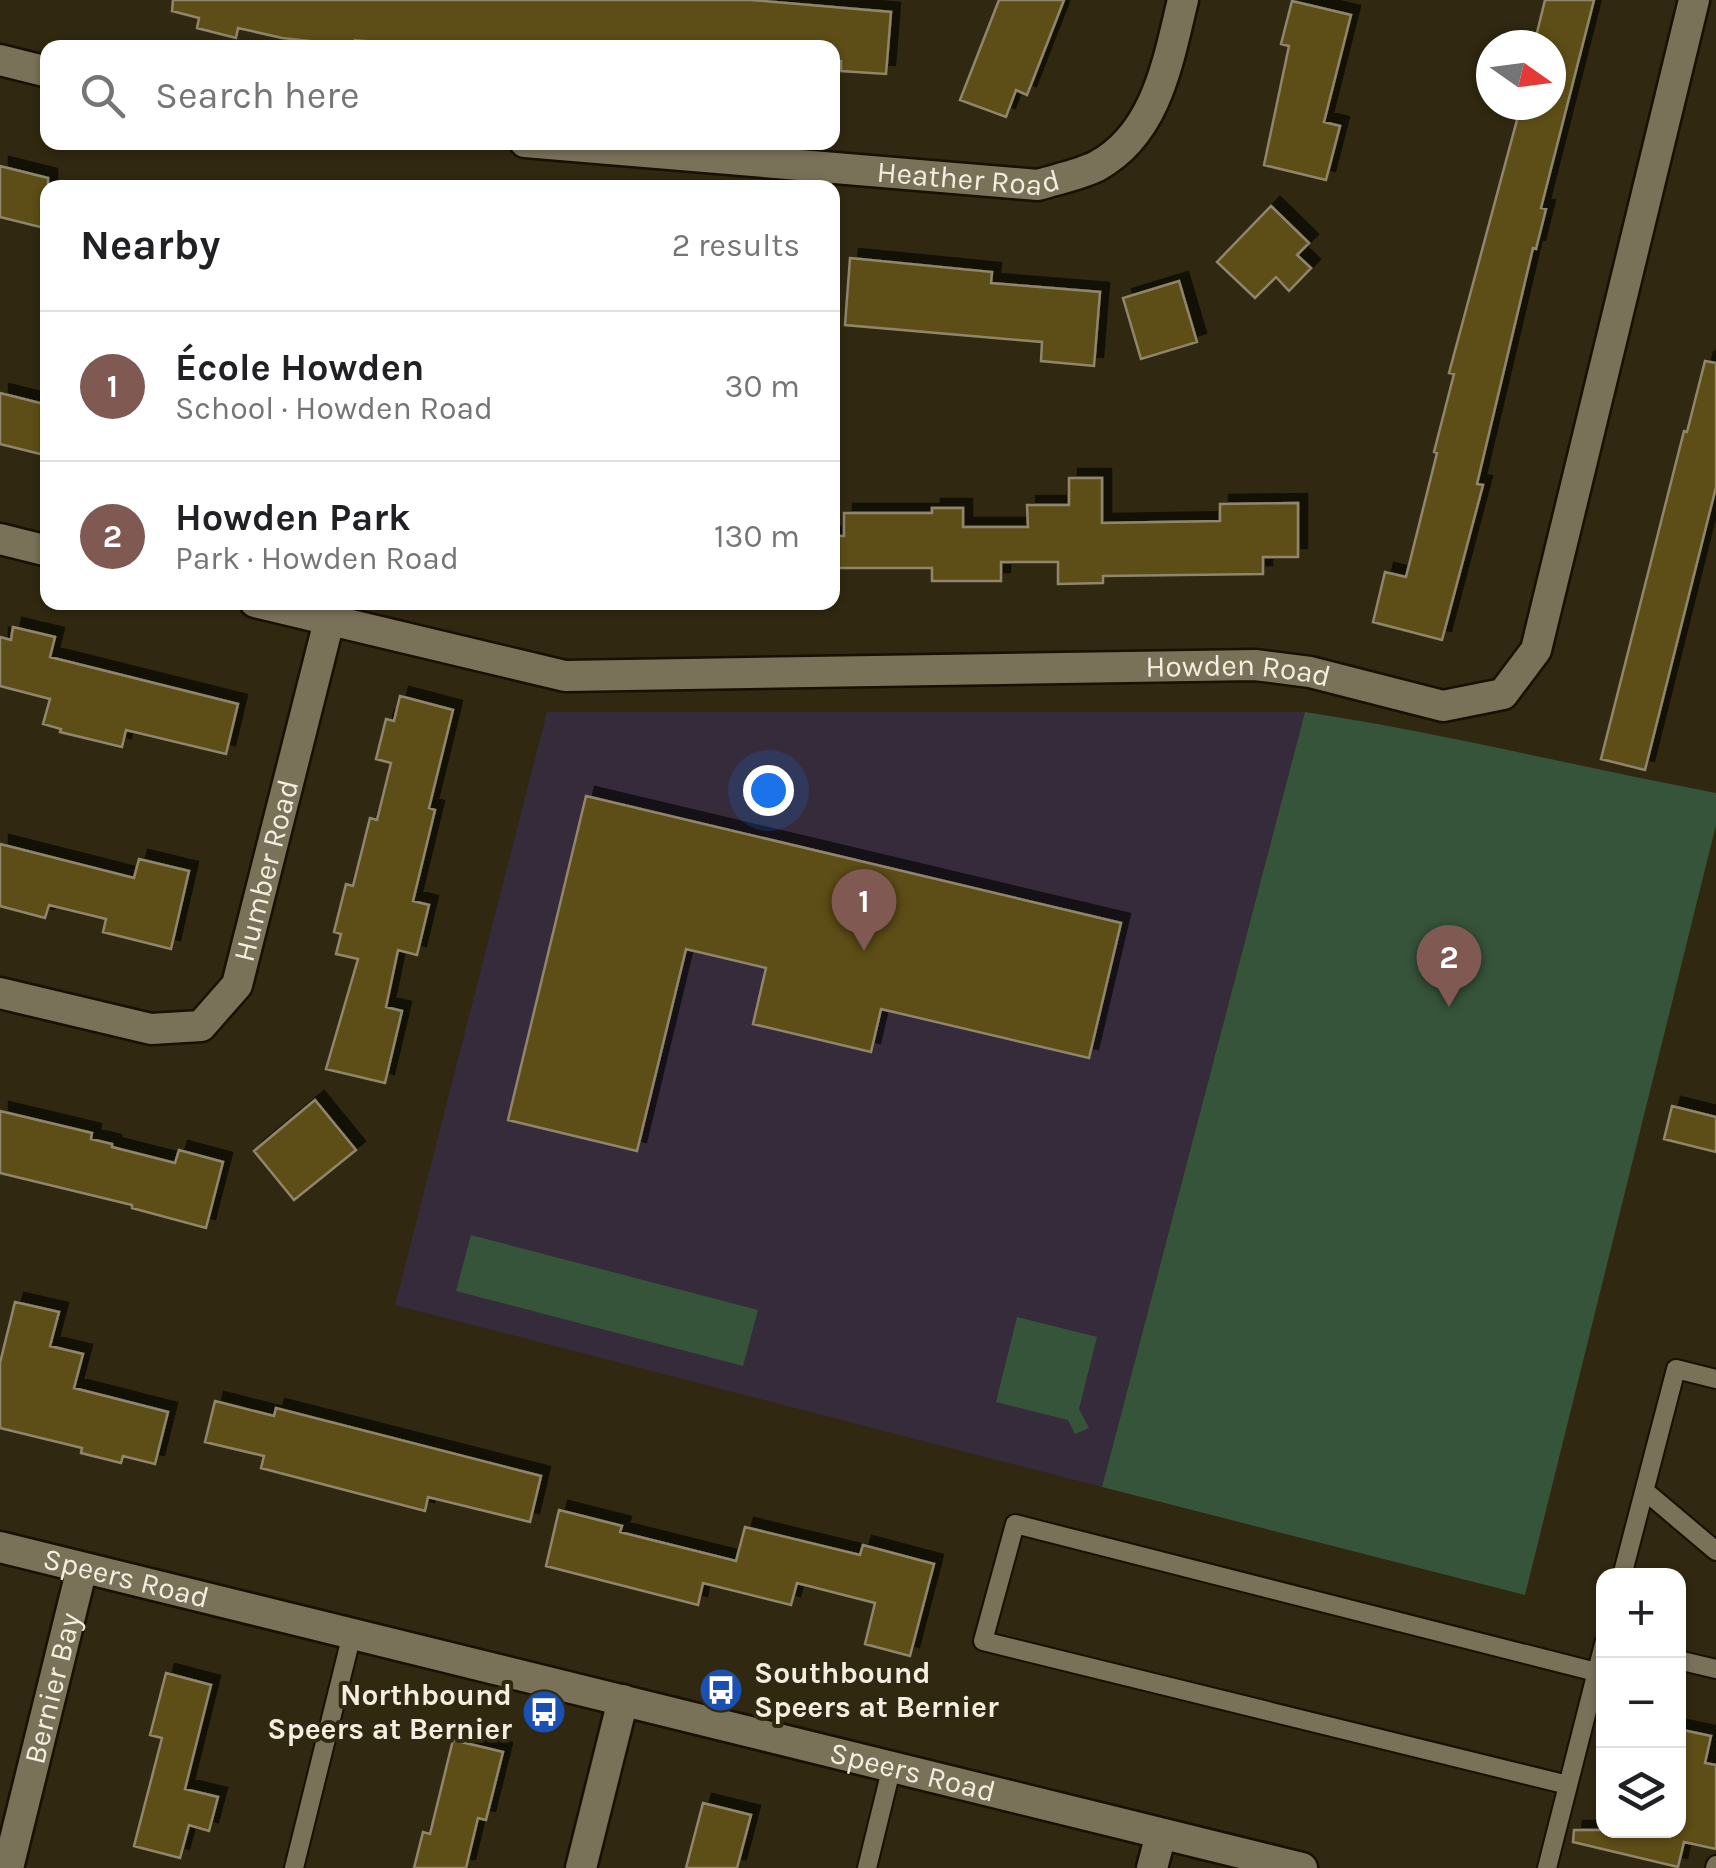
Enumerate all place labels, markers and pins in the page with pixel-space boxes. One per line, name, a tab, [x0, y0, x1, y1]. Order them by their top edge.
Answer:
pin: 1	[832, 868, 896, 951]
pin: 2	[1416, 924, 1482, 1007]
place label: Southbound Speers at Bernier	[754, 1655, 999, 1725]
bus stop icon: Southbound Speers at Bernier	[698, 1667, 744, 1713]
place label: Northbound Speers at Bernier	[267, 1677, 512, 1747]
bus stop icon: Northbound Speers at Bernier	[521, 1689, 567, 1735]

